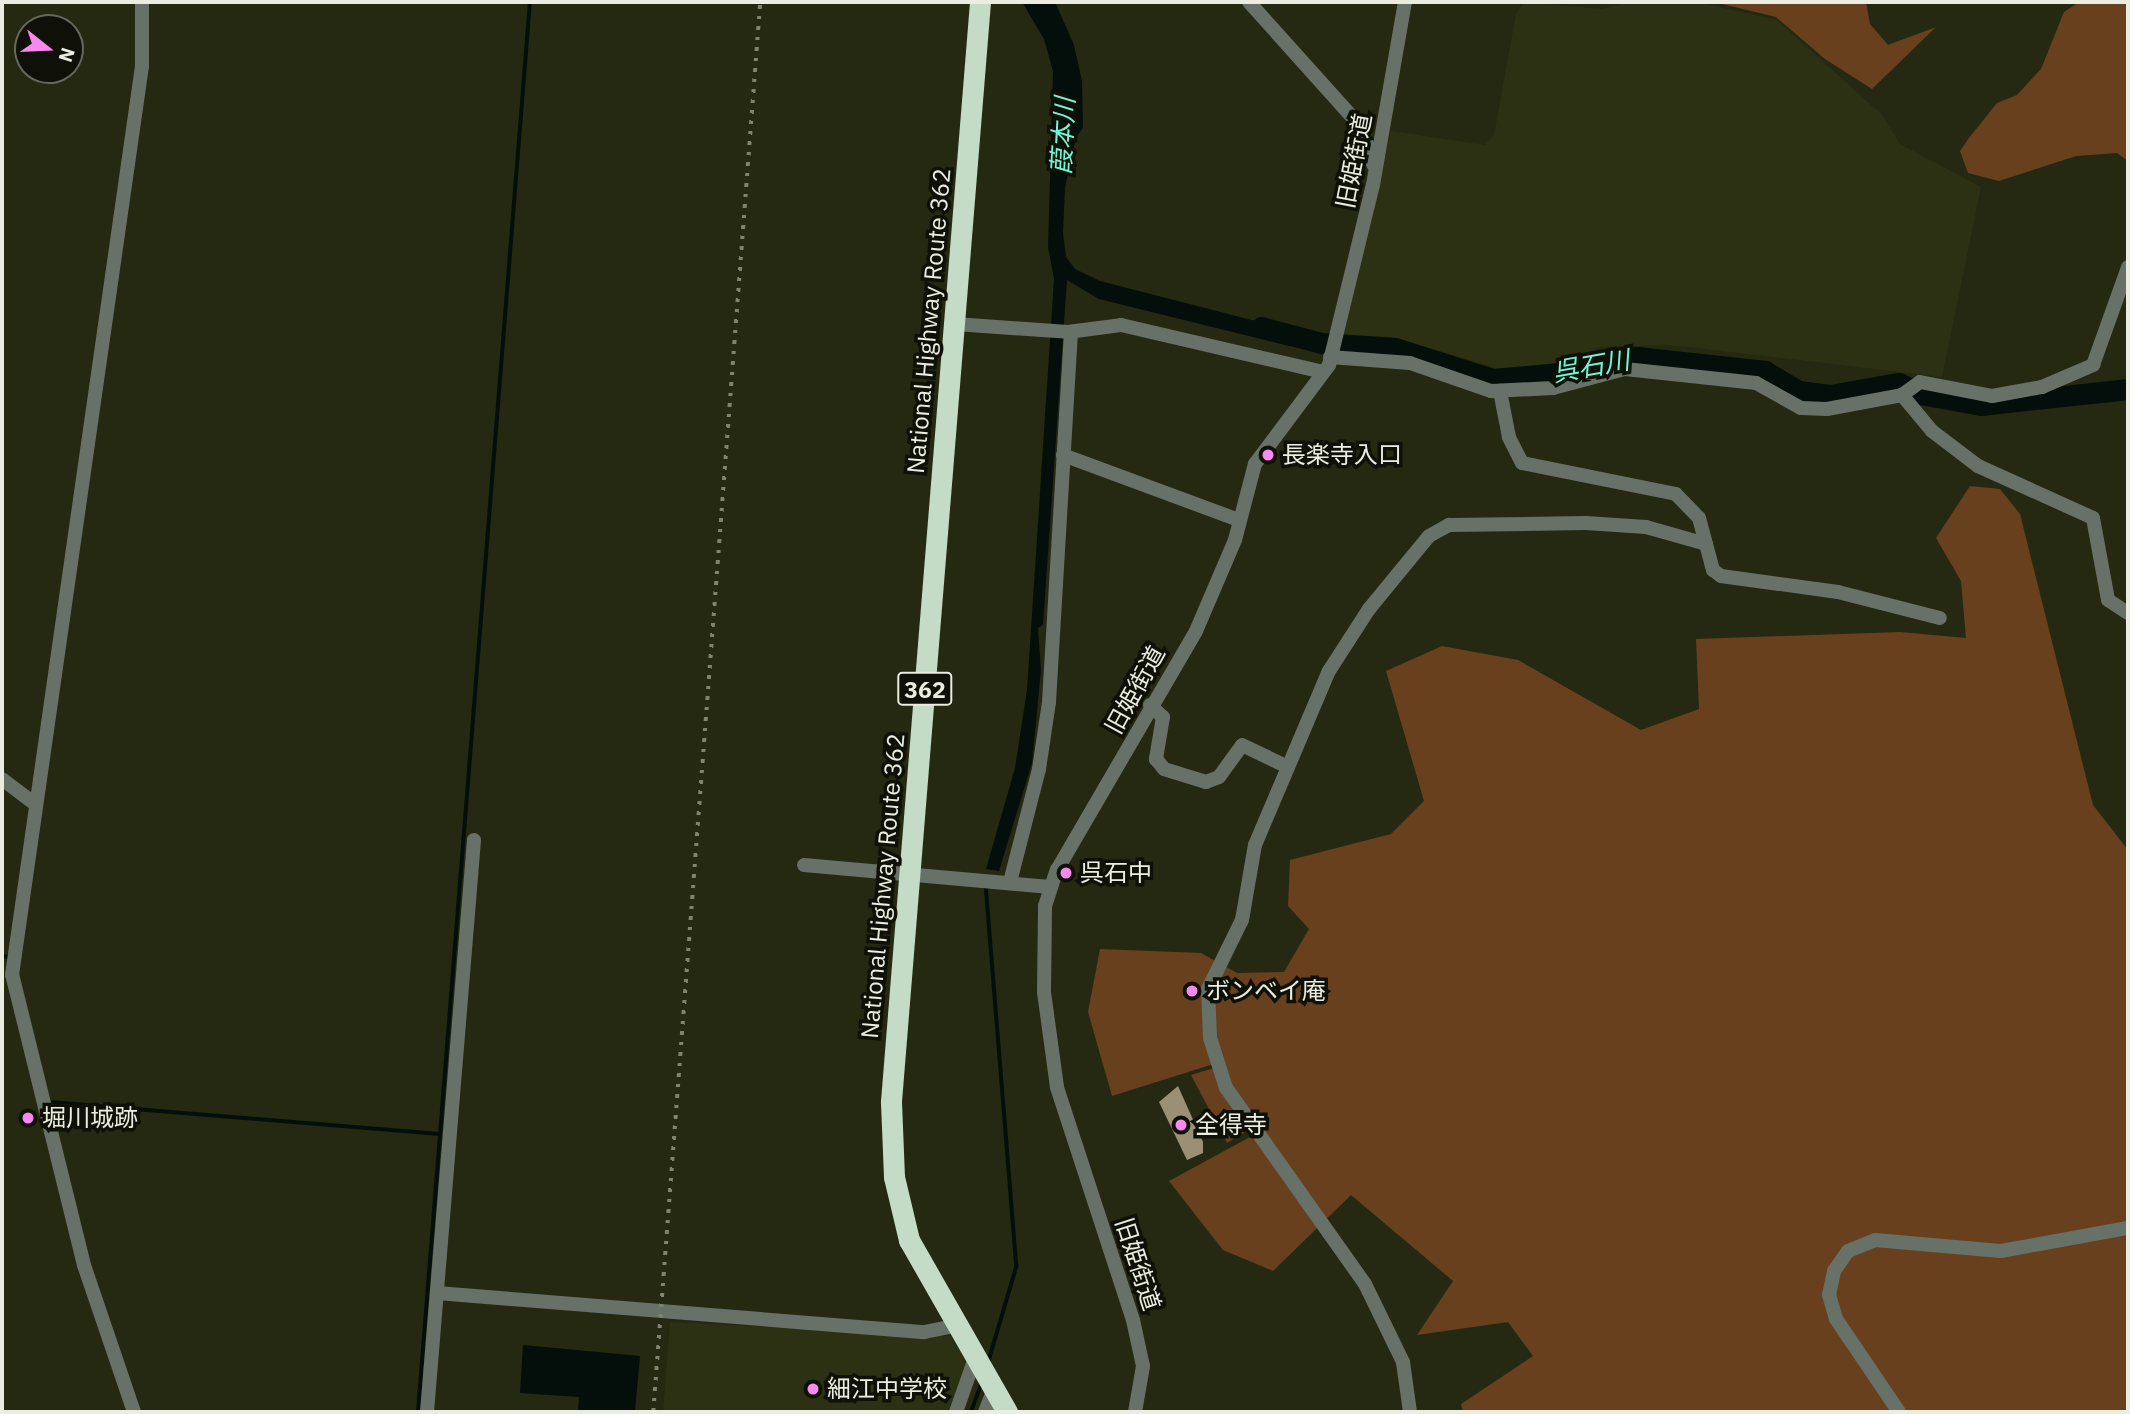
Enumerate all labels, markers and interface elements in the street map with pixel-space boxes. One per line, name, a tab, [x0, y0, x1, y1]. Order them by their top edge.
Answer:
north arrow	[14, 14, 84, 84]
text: N	[54, 45, 81, 65]
water label: 葭本川	[1045, 96, 1081, 176]
street label: 旧姫街道	[1331, 111, 1377, 211]
street label: National Highway Route 362	[901, 167, 957, 475]
water label: 呉石川	[1550, 344, 1632, 388]
place label: 長楽寺入口	[1282, 441, 1402, 469]
marker: 長楽寺入口	[1260, 447, 1276, 463]
street label: 旧姫街道	[1099, 641, 1171, 739]
road number: 362	[897, 670, 953, 708]
street label: National Highway Route 362	[855, 732, 911, 1040]
place label: 呉石中	[1080, 859, 1152, 887]
marker: 呉石中	[1058, 865, 1074, 881]
place label: ボンベイ庵	[1206, 977, 1326, 1005]
marker: ボンベイ庵	[1184, 983, 1200, 999]
place label: 堀川城跡	[42, 1104, 138, 1132]
marker: 堀川城跡	[20, 1110, 36, 1126]
place label: 全得寺	[1195, 1111, 1267, 1139]
marker: 全得寺	[1173, 1117, 1189, 1133]
street label: 旧姫街道	[1109, 1214, 1167, 1314]
place label: 細江中学校	[827, 1375, 947, 1403]
marker: 細江中学校	[805, 1381, 821, 1397]

